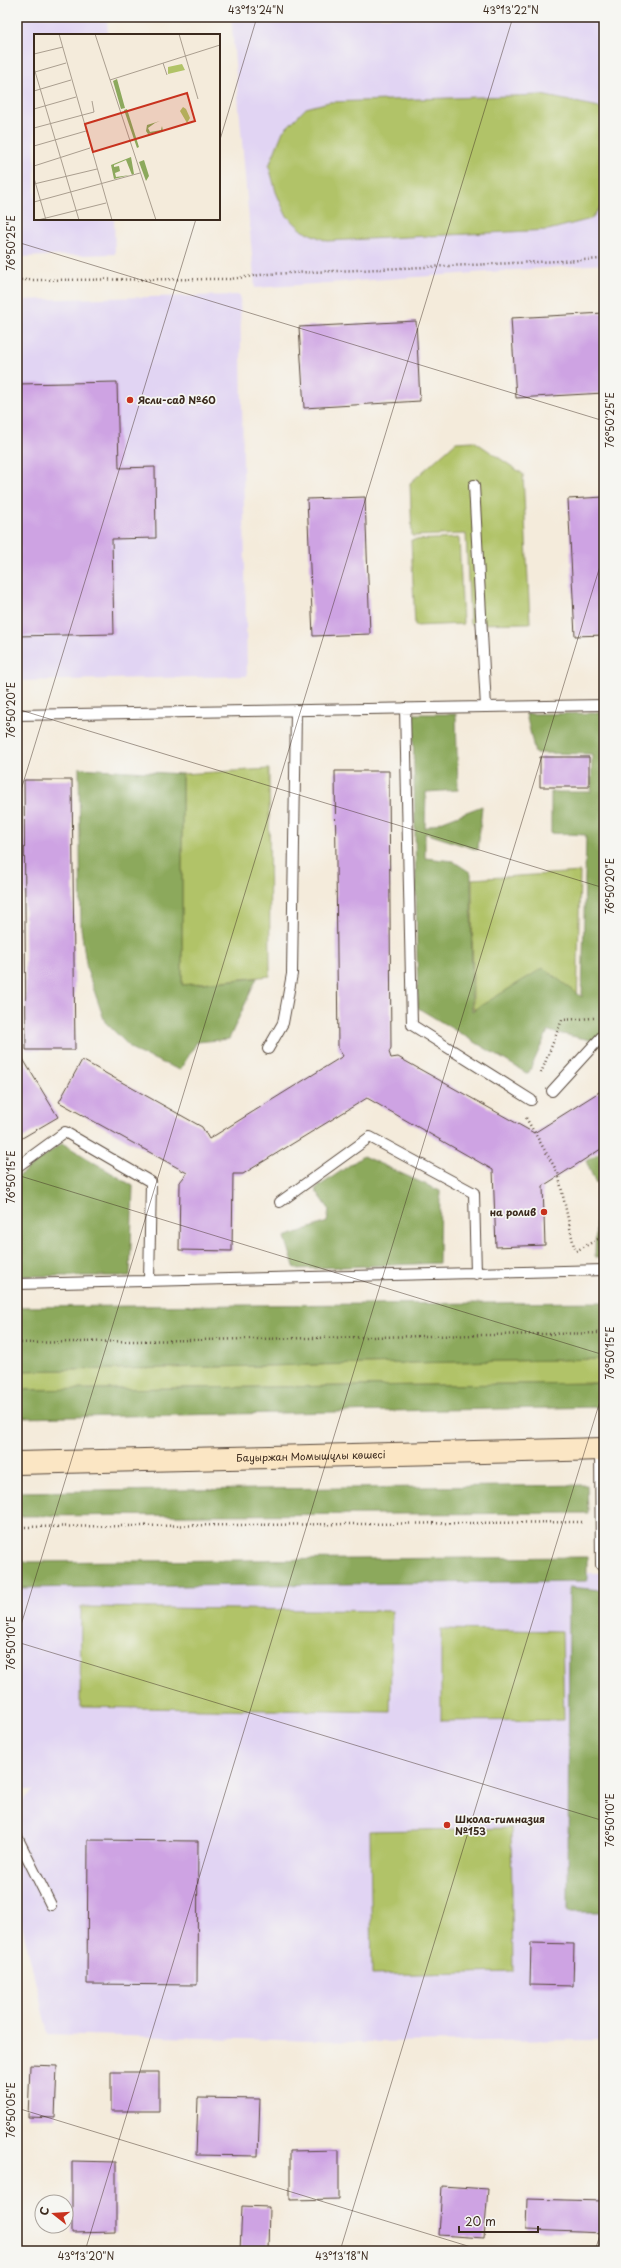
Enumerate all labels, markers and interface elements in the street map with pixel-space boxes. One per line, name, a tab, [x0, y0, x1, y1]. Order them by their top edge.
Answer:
text: 43°13'24"N	[228, 2, 284, 17]
text: 43°13'22"N	[483, 2, 539, 17]
inset map	[34, 34, 220, 220]
text: 76°50'25"E	[3, 215, 18, 271]
place label: Ясли-сад №60	[138, 392, 216, 407]
text: 76°50'25"E	[602, 392, 617, 448]
marker: Ясли-сад №60	[125, 395, 135, 405]
text: 76°50'20"E	[3, 682, 18, 738]
text: 76°50'20"E	[602, 858, 617, 914]
text: 76°50'15"E	[3, 1151, 18, 1203]
place label: на ролив	[490, 1204, 536, 1219]
marker: на ролив	[539, 1207, 549, 1217]
text: 76°50'15"E	[602, 1327, 617, 1379]
street label: Бауыржан Момышұлы көшесі	[236, 1446, 386, 1465]
text: 76°50'10"E	[3, 1616, 18, 1670]
text: 76°50'10"E	[602, 1793, 617, 1847]
place label: Школа-гимназия №153	[455, 1811, 545, 1838]
marker: Школа-гимназия №153	[442, 1820, 452, 1830]
text: 76°50'05"E	[3, 2082, 18, 2138]
north arrow	[34, 2194, 74, 2234]
text: С	[35, 2204, 53, 2217]
scale bar	[459, 2208, 538, 2234]
text: 20 m	[465, 2212, 496, 2230]
text: 43°13'20"N	[58, 2248, 114, 2263]
text: 43°13'18"N	[315, 2248, 369, 2263]

